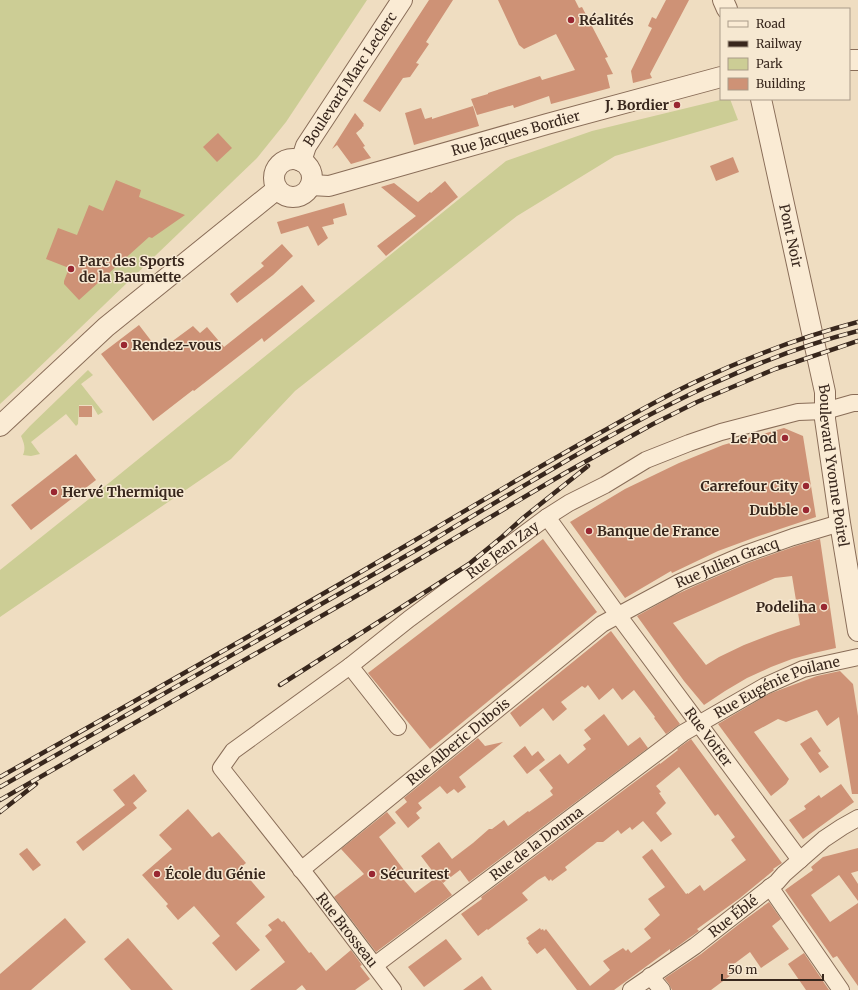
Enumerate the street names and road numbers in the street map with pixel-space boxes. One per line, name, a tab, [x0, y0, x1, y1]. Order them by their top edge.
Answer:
street label: Boulevard Marc Leclerc	[299, 8, 401, 150]
street label: Rue Jacques Bordier	[449, 106, 582, 160]
street label: Pont Noir	[775, 202, 807, 269]
street label: Boulevard Yvonne Poirel	[814, 382, 853, 549]
street label: Rue Jean Zay	[463, 517, 543, 583]
street label: Rue Julien Gracq	[672, 534, 782, 592]
street label: Rue Eugénie Poilane	[711, 652, 841, 722]
street label: Rue Alberic Dubois	[403, 694, 514, 789]
street label: Rue Votier	[681, 704, 737, 770]
street label: Rue de la Douma	[486, 802, 587, 884]
street label: Rue Brosseau	[312, 889, 382, 971]
street label: Rue Éblé	[705, 891, 761, 941]

